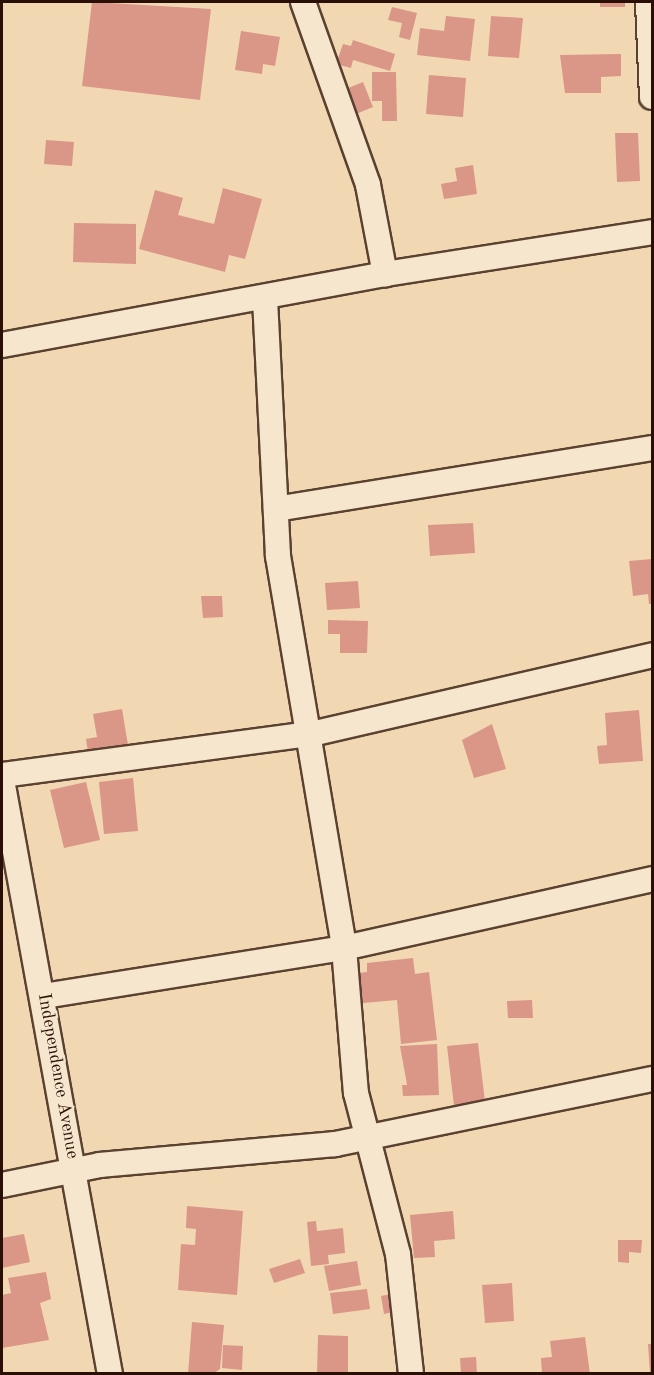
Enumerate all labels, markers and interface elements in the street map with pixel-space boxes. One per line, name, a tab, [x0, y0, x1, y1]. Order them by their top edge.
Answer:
street label: Independence Avenue	[33, 992, 83, 1160]

